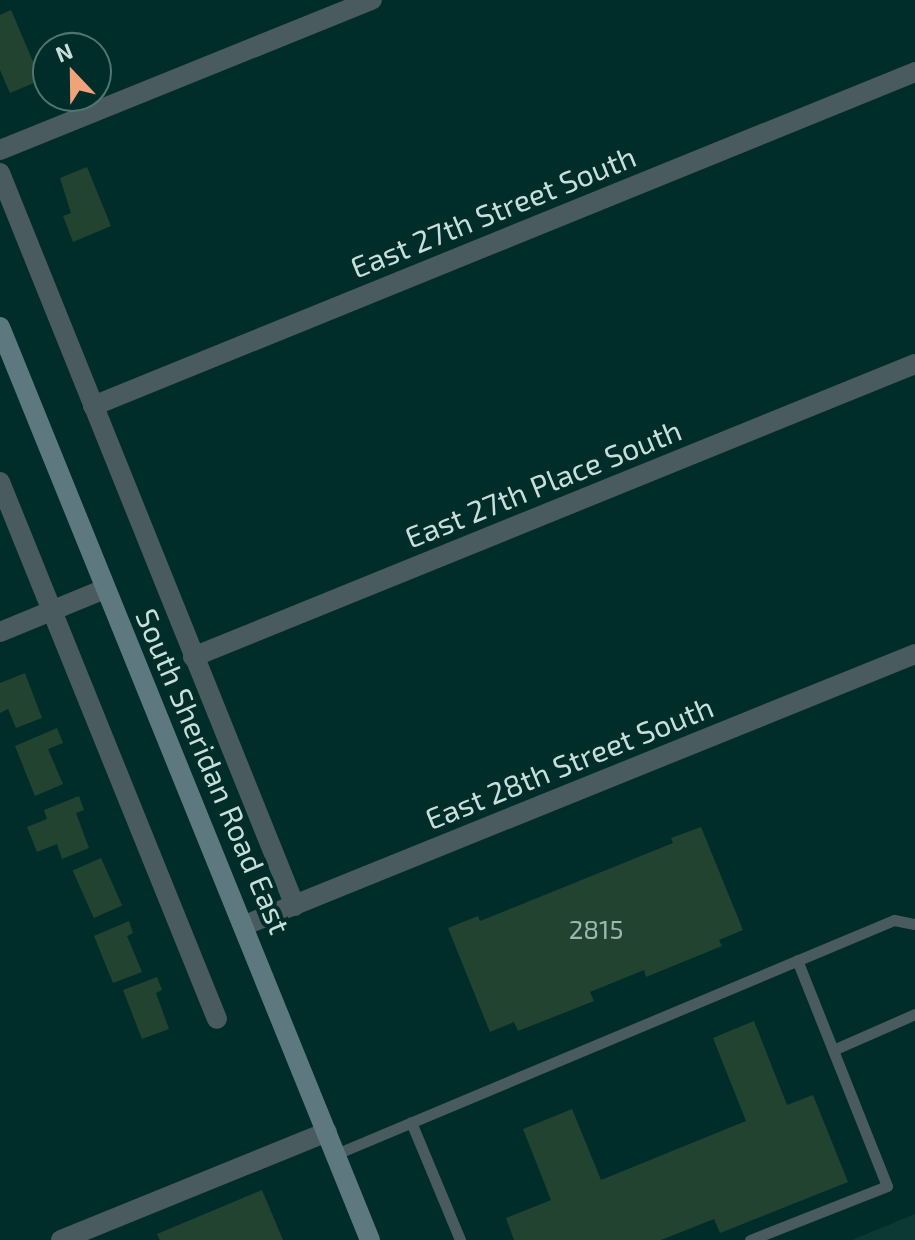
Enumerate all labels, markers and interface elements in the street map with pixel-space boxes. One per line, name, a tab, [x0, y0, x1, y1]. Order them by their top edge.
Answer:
north arrow	[32, 32, 112, 112]
text: N	[52, 37, 76, 67]
street label: East 27th Street South	[345, 137, 641, 285]
street label: East 27th Place South	[400, 411, 686, 555]
street label: South Sheridan Road East	[129, 603, 299, 939]
street label: East 28th Street South	[420, 688, 718, 836]
house number: 2815	[569, 913, 623, 945]

